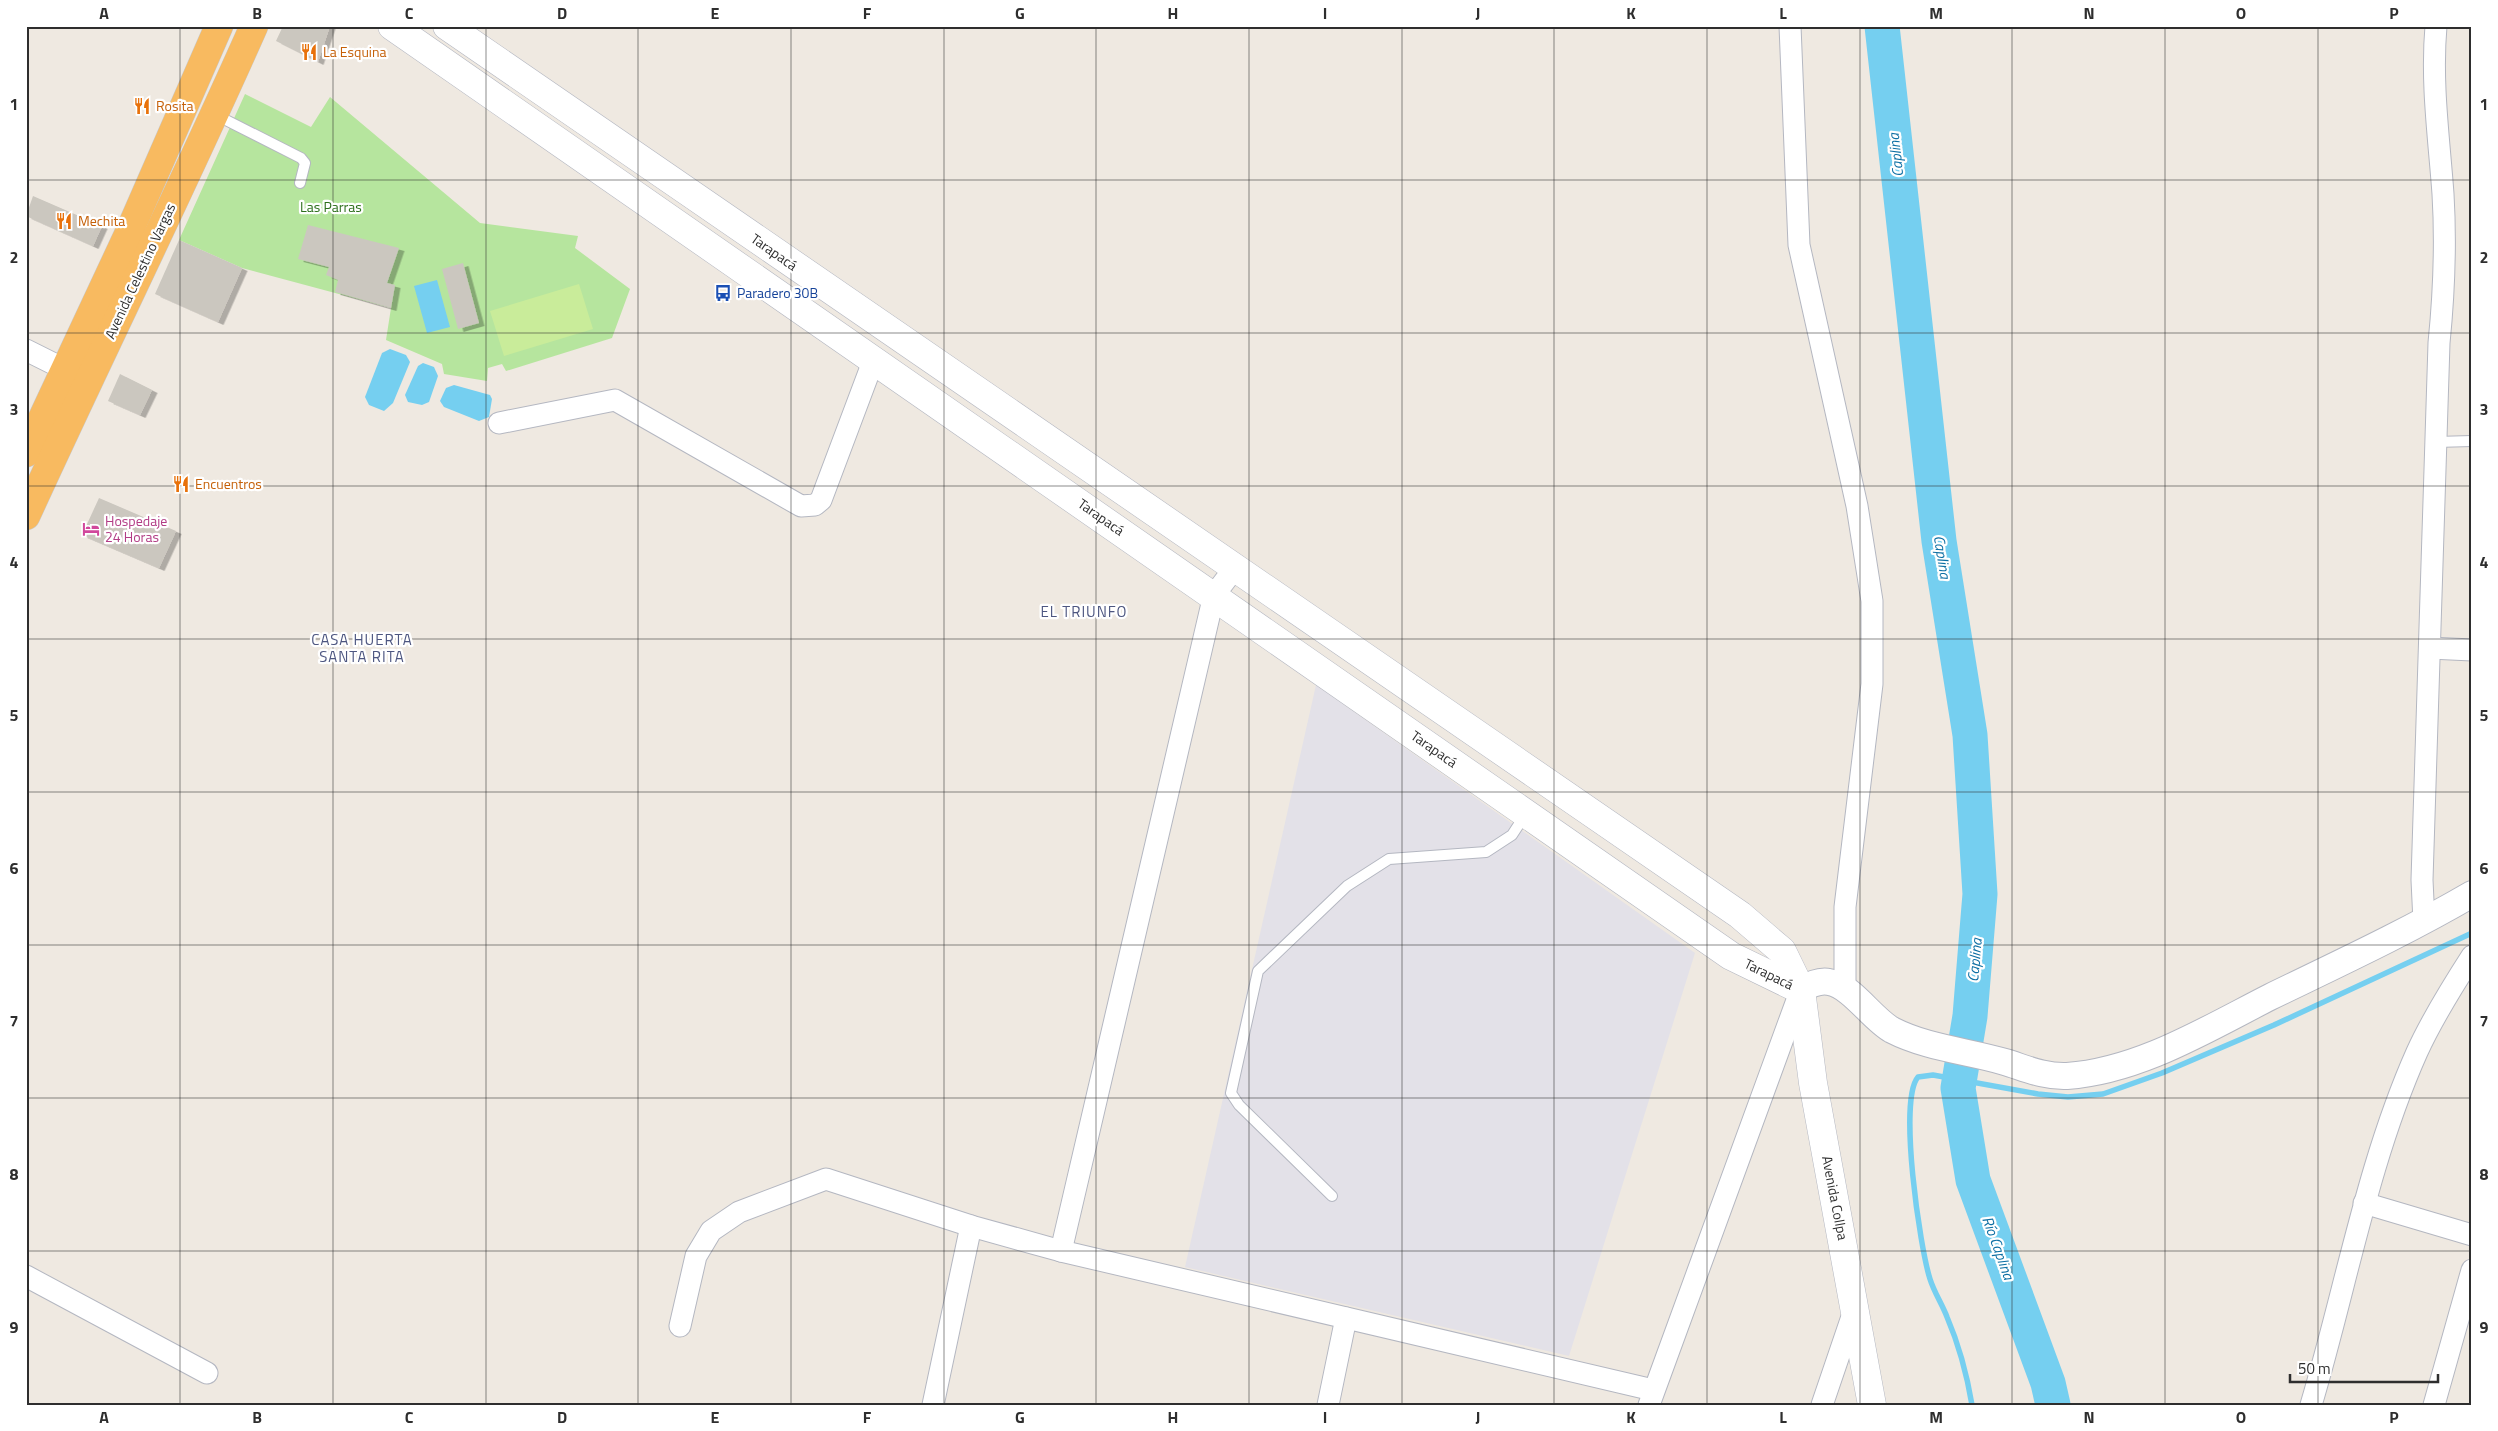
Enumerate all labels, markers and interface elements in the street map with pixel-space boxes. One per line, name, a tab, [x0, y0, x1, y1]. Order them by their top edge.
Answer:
text: A	[99, 1, 109, 25]
text: B	[252, 1, 262, 25]
text: C	[405, 1, 414, 25]
text: D	[557, 1, 567, 25]
text: E	[711, 1, 720, 25]
text: F	[863, 1, 872, 25]
text: G	[1015, 1, 1025, 25]
text: H	[1168, 1, 1178, 25]
text: I	[1323, 1, 1327, 25]
text: J	[1476, 1, 1480, 25]
text: K	[1626, 1, 1636, 25]
text: L	[1779, 1, 1787, 25]
text: M	[1929, 1, 1943, 25]
text: N	[2083, 1, 2095, 25]
text: O	[2236, 1, 2246, 25]
text: P	[2389, 1, 2399, 25]
place label: La Esquina	[323, 41, 386, 62]
restaurant icon: La Esquina	[299, 42, 319, 62]
text: 1	[10, 92, 18, 116]
text: 1	[2480, 92, 2488, 116]
place label: Rosita	[156, 95, 193, 116]
restaurant icon: Rosita	[132, 96, 152, 116]
water label: Caplina	[1882, 131, 1909, 178]
park label: Las Parras	[300, 196, 362, 217]
street label: Avenida Celestino Vargas	[99, 200, 180, 342]
place label: Mechita	[78, 210, 125, 231]
restaurant icon: Mechita	[54, 211, 74, 231]
street label: Tarapacá	[747, 228, 802, 275]
text: 2	[10, 245, 18, 269]
text: 2	[2480, 245, 2488, 269]
place label: Paradero 30B	[737, 282, 818, 303]
bus stop icon: Paradero 30B	[713, 283, 733, 303]
text: 3	[10, 397, 18, 421]
text: 3	[2480, 397, 2488, 421]
place label: Encuentros	[195, 473, 262, 494]
restaurant icon: Encuentros	[171, 474, 191, 494]
street label: Tarapacá	[1074, 493, 1129, 540]
place label: Hospedaje 24 Horas	[105, 510, 167, 547]
hotel icon: Hospedaje 24 Horas	[81, 519, 101, 539]
water label: Caplina	[1928, 534, 1958, 582]
text: 4	[10, 550, 19, 574]
text: 4	[2480, 550, 2489, 574]
district label: EL TRIUNFO	[1040, 600, 1128, 623]
district label: CASA HUERTA SANTA RITA	[311, 628, 413, 668]
text: 5	[10, 703, 19, 727]
text: 5	[2480, 703, 2489, 727]
street label: Tarapacá	[1407, 725, 1462, 772]
text: 6	[10, 856, 19, 880]
text: 6	[2480, 856, 2489, 880]
water label: Caplina	[1961, 936, 1988, 983]
street label: Tarapacá	[1741, 953, 1797, 994]
text: 7	[10, 1009, 18, 1033]
text: 7	[2480, 1009, 2488, 1033]
street label: Avenida Collpa	[1817, 1154, 1854, 1242]
text: 8	[10, 1162, 19, 1186]
text: 8	[2480, 1162, 2489, 1186]
water label: Río Caplina	[1976, 1213, 2021, 1284]
text: 9	[10, 1315, 19, 1339]
text: 9	[2480, 1315, 2489, 1339]
scale bar	[2290, 1351, 2438, 1383]
text: 50 m	[2298, 1357, 2331, 1380]
text: A	[99, 1405, 109, 1429]
text: B	[252, 1405, 262, 1429]
text: C	[405, 1405, 414, 1429]
text: D	[557, 1405, 567, 1429]
text: E	[711, 1405, 720, 1429]
text: F	[863, 1405, 872, 1429]
text: G	[1015, 1405, 1025, 1429]
text: H	[1168, 1405, 1178, 1429]
text: I	[1323, 1405, 1327, 1429]
text: J	[1476, 1405, 1480, 1429]
text: K	[1626, 1405, 1636, 1429]
text: L	[1779, 1405, 1787, 1429]
text: M	[1929, 1405, 1943, 1429]
text: N	[2083, 1405, 2095, 1429]
text: O	[2236, 1405, 2246, 1429]
text: P	[2389, 1405, 2399, 1429]

